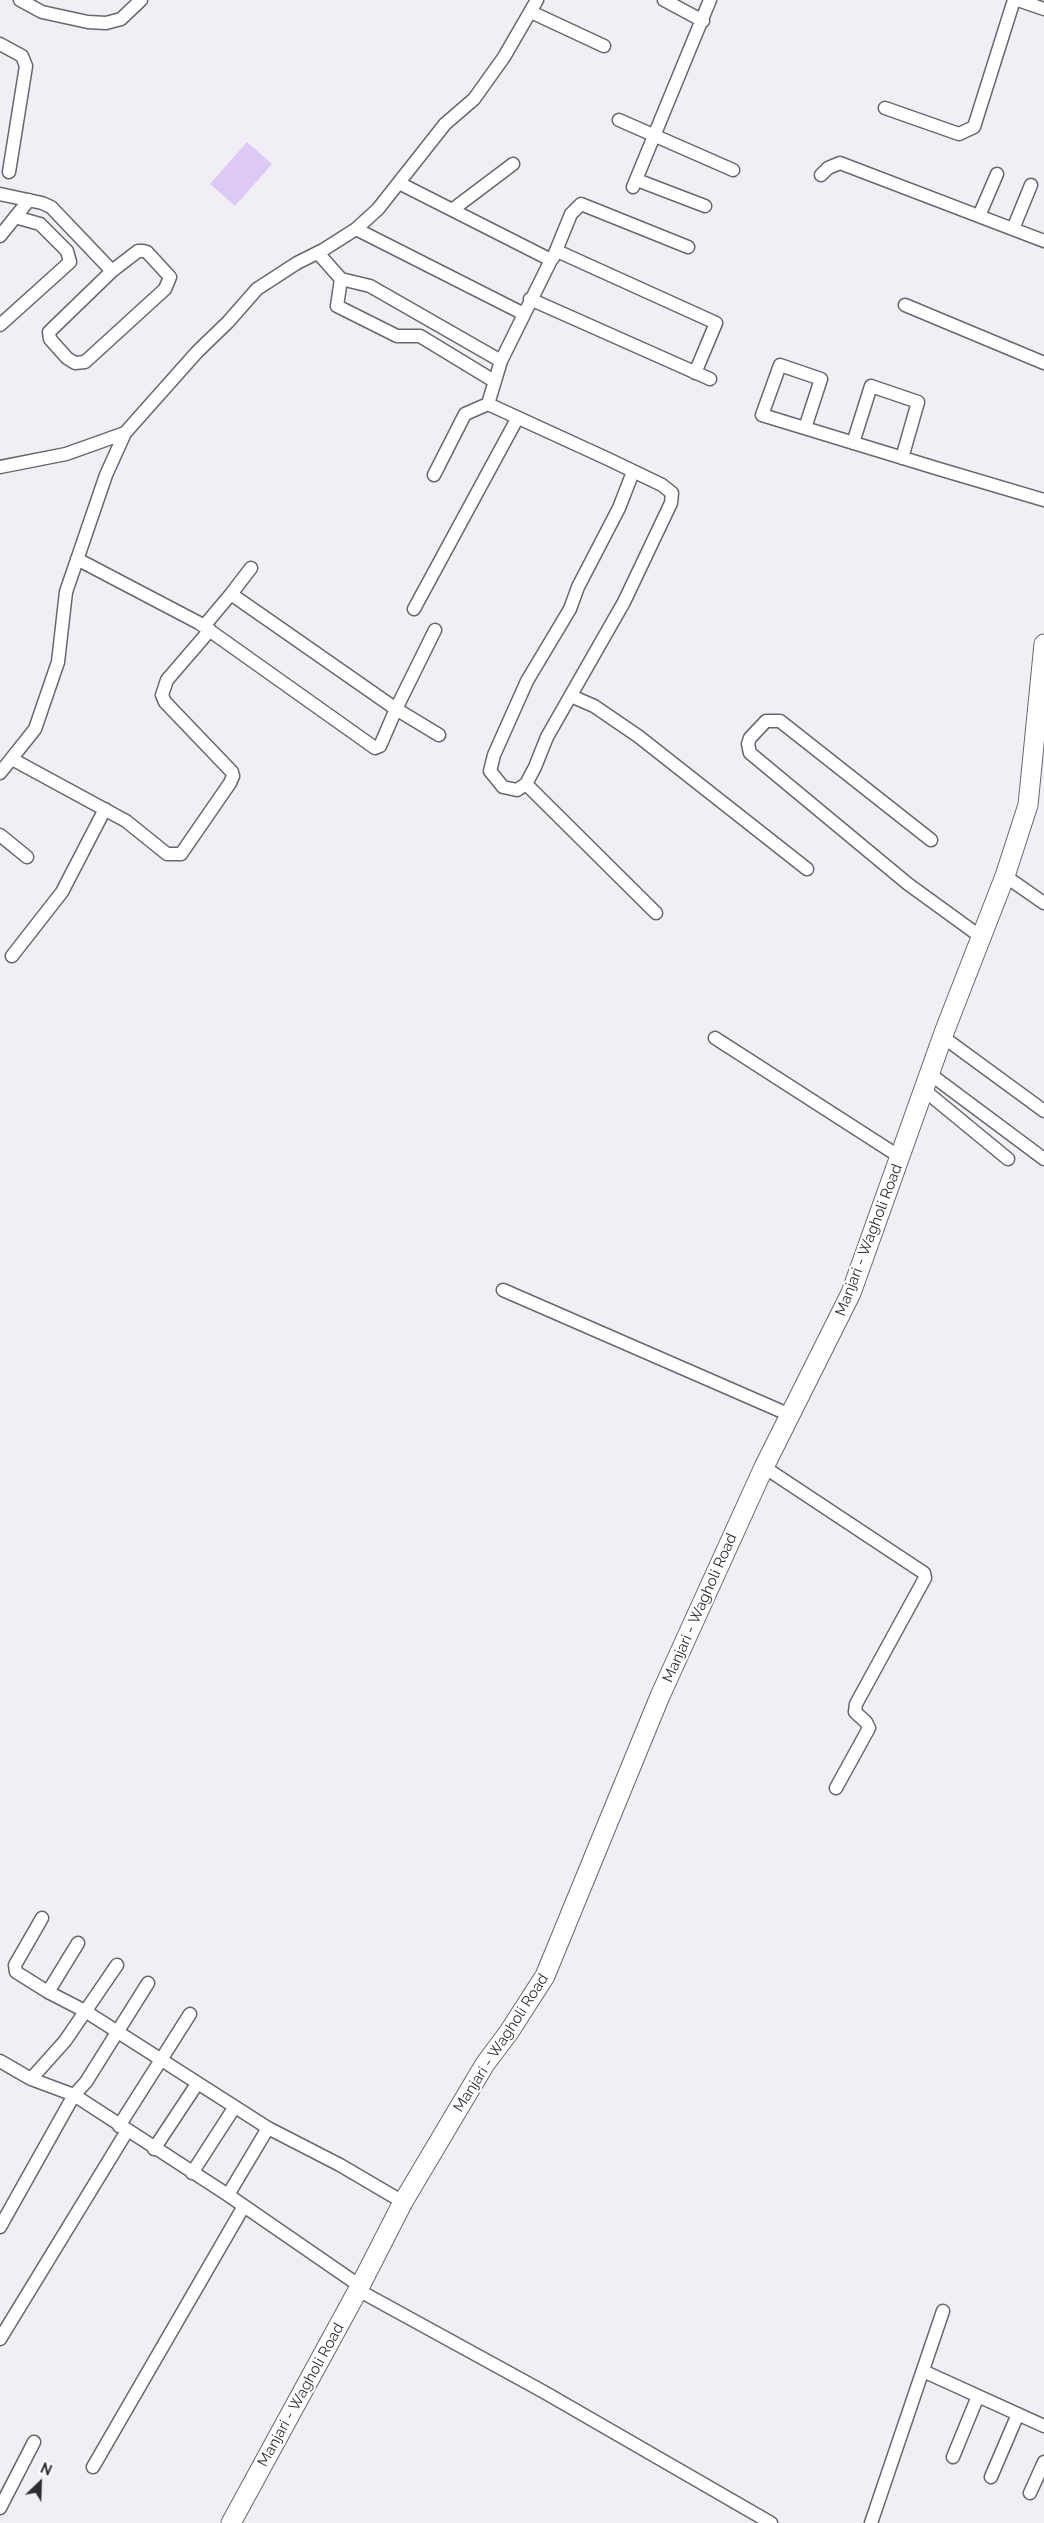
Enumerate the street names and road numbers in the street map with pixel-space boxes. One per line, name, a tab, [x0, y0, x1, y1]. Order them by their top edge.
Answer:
street label: Manjari - Wagholi Road	[832, 1162, 906, 1318]
street label: Manjari - Wagholi Road	[659, 1531, 741, 1685]
street label: Manjari - Wagholi Road	[450, 1970, 552, 2116]
street label: Manjari - Wagholi Road	[254, 2320, 348, 2470]

